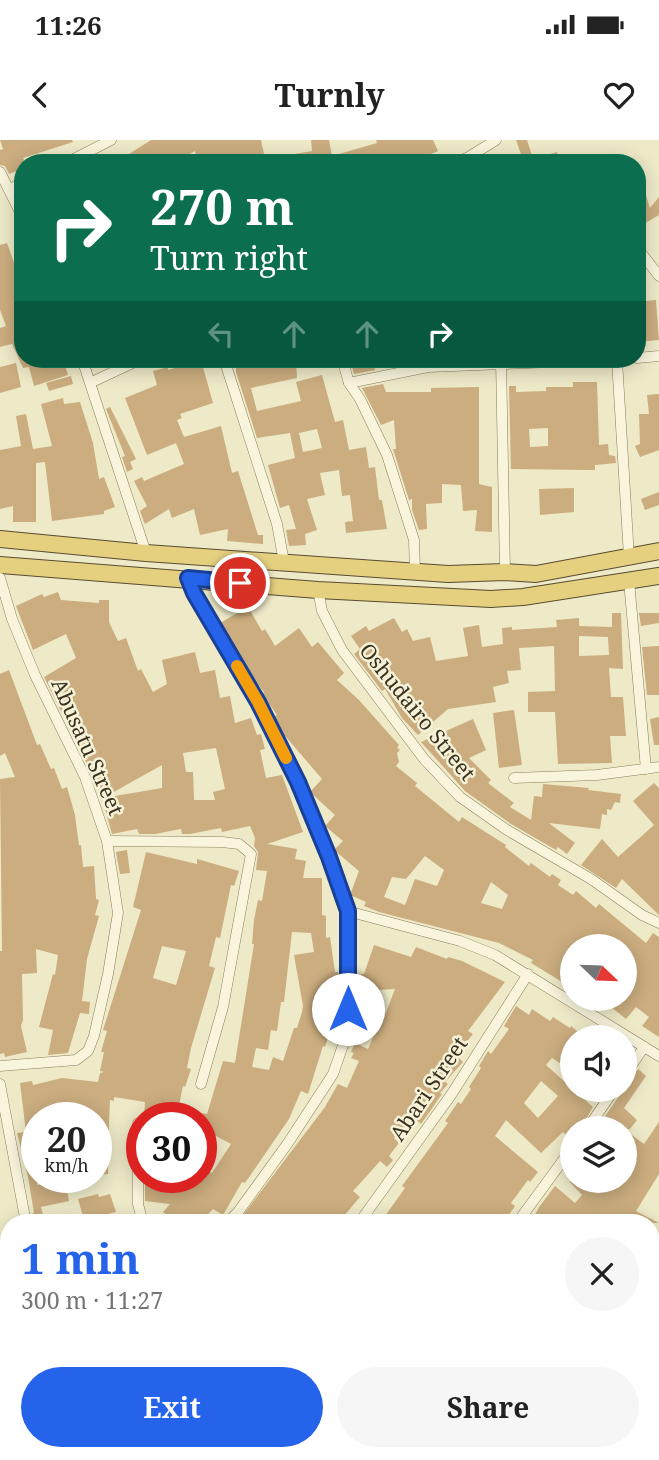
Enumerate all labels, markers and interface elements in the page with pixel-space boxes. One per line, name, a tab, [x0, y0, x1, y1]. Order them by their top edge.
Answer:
text: 11:26	[35, 7, 102, 43]
text: Turnly	[274, 73, 385, 116]
icon: back	[21, 76, 59, 114]
icon: heart	[600, 76, 638, 114]
text: 270 m	[150, 173, 294, 239]
icon: right	[35, 182, 126, 273]
text: Turn right	[150, 236, 308, 279]
icon: left	[202, 315, 240, 353]
icon: ahead	[275, 315, 313, 353]
icon: ahead	[348, 315, 386, 353]
icon: right	[421, 315, 459, 353]
pin	[210, 553, 270, 613]
icon: arrive	[221, 564, 259, 602]
street label: Oshudairo Street	[354, 637, 482, 786]
street label: Abusatu Street	[45, 674, 131, 819]
north arrow	[560, 934, 637, 1012]
map controls	[560, 934, 637, 1193]
position arrow	[311, 972, 385, 1046]
button: sound	[560, 1025, 637, 1102]
street label: Abari Street	[383, 1031, 473, 1146]
speed limit sign: 30	[126, 1102, 217, 1193]
text: 20	[47, 1115, 86, 1162]
button: layers	[560, 1116, 637, 1193]
text: km/h	[44, 1153, 89, 1177]
text: 1 min	[21, 1229, 140, 1286]
button: close	[565, 1237, 639, 1311]
text: 300 m · 11:27	[21, 1284, 163, 1316]
button: Exit	[21, 1367, 323, 1447]
button: Share	[337, 1367, 639, 1447]

